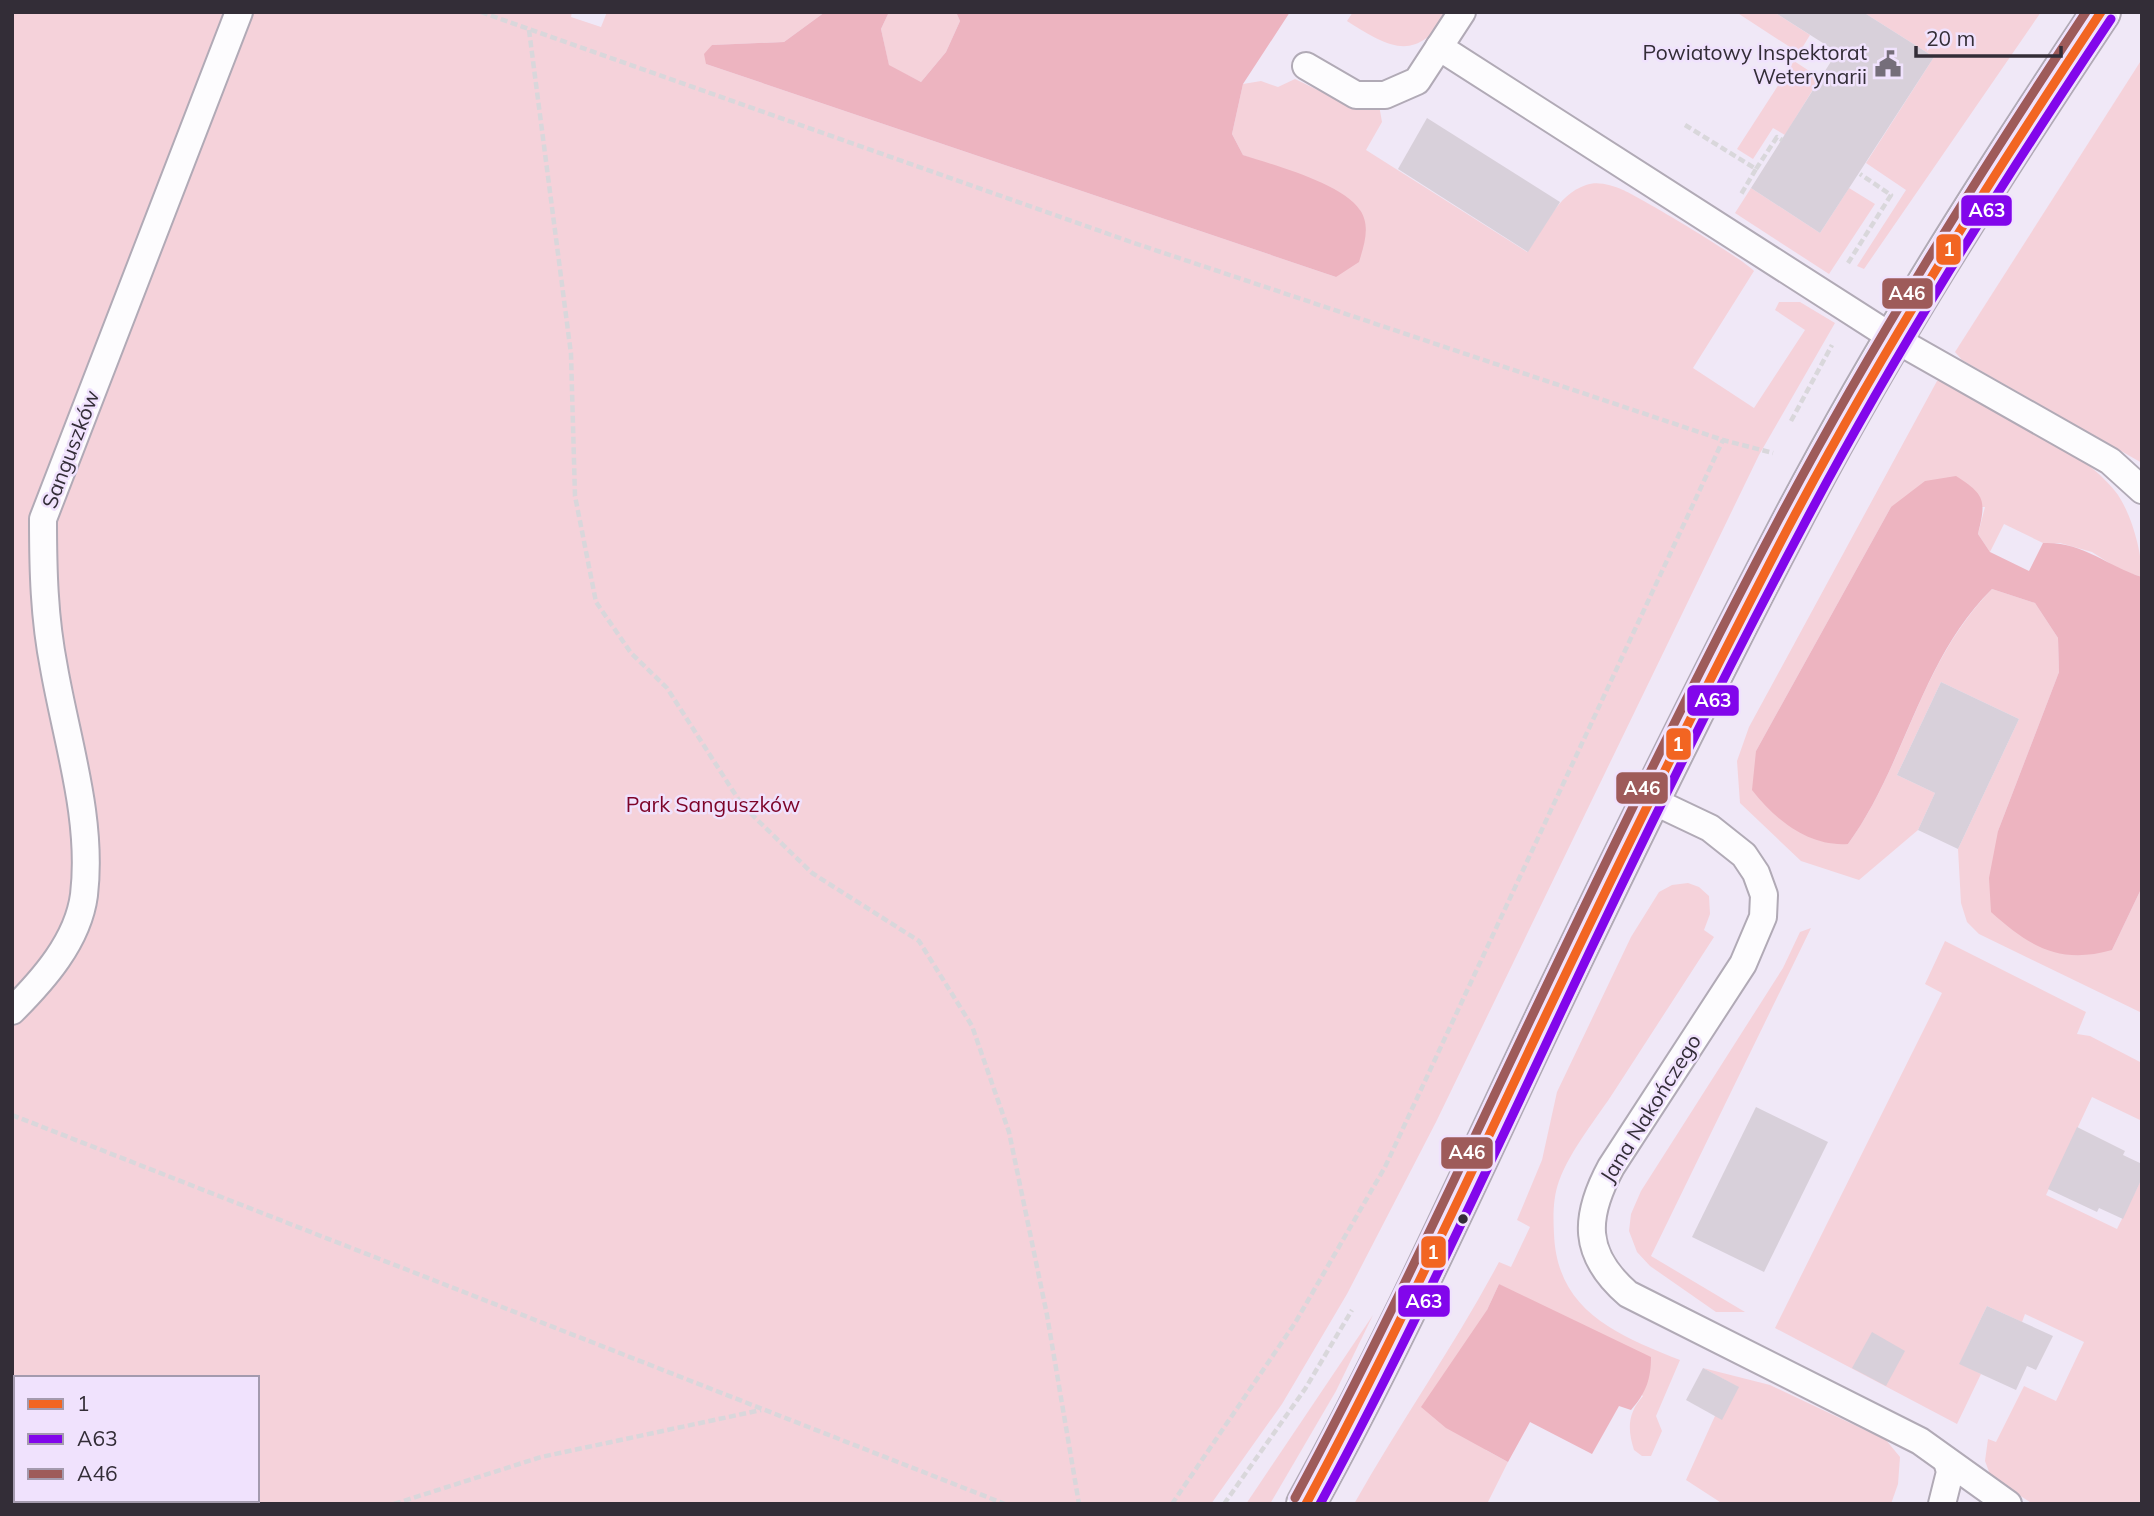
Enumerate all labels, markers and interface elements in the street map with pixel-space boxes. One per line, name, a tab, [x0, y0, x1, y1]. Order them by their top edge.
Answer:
scale bar	[1916, 14, 2061, 58]
text: 20 m	[1926, 25, 1975, 51]
place label: Powiatowy Inspektorat Weterynarii	[1642, 39, 1867, 89]
public building icon: Powiatowy Inspektorat Weterynarii	[1873, 49, 1903, 79]
line badge: A63	[1960, 194, 2013, 227]
text: A63	[1968, 198, 2006, 222]
line badge: 1	[1935, 233, 1962, 266]
text: 1	[1943, 237, 1955, 261]
line badge: A46	[1881, 277, 1934, 310]
text: A46	[1888, 281, 1926, 305]
street label: Sanguszków	[36, 386, 104, 512]
line badge: A63	[1686, 684, 1740, 717]
text: A63	[1694, 688, 1732, 712]
line badge: 1	[1665, 727, 1692, 761]
text: 1	[1672, 732, 1684, 756]
line badge: A46	[1615, 771, 1669, 805]
text: A46	[1623, 776, 1661, 800]
park label: Park Sanguszków	[626, 791, 800, 817]
street label: Jana Nakończego	[1594, 1029, 1706, 1187]
line badge: A46	[1440, 1136, 1494, 1170]
text: A46	[1448, 1140, 1486, 1164]
unlabelled marker	[1456, 1212, 1470, 1226]
line badge: 1	[1420, 1235, 1447, 1269]
text: 1	[1427, 1240, 1439, 1264]
line badge: A63	[1397, 1284, 1451, 1318]
text: A63	[1405, 1289, 1443, 1313]
legend	[14, 1376, 259, 1502]
text: 1	[77, 1390, 90, 1416]
text: A63	[77, 1425, 118, 1451]
text: A46	[77, 1460, 118, 1486]

